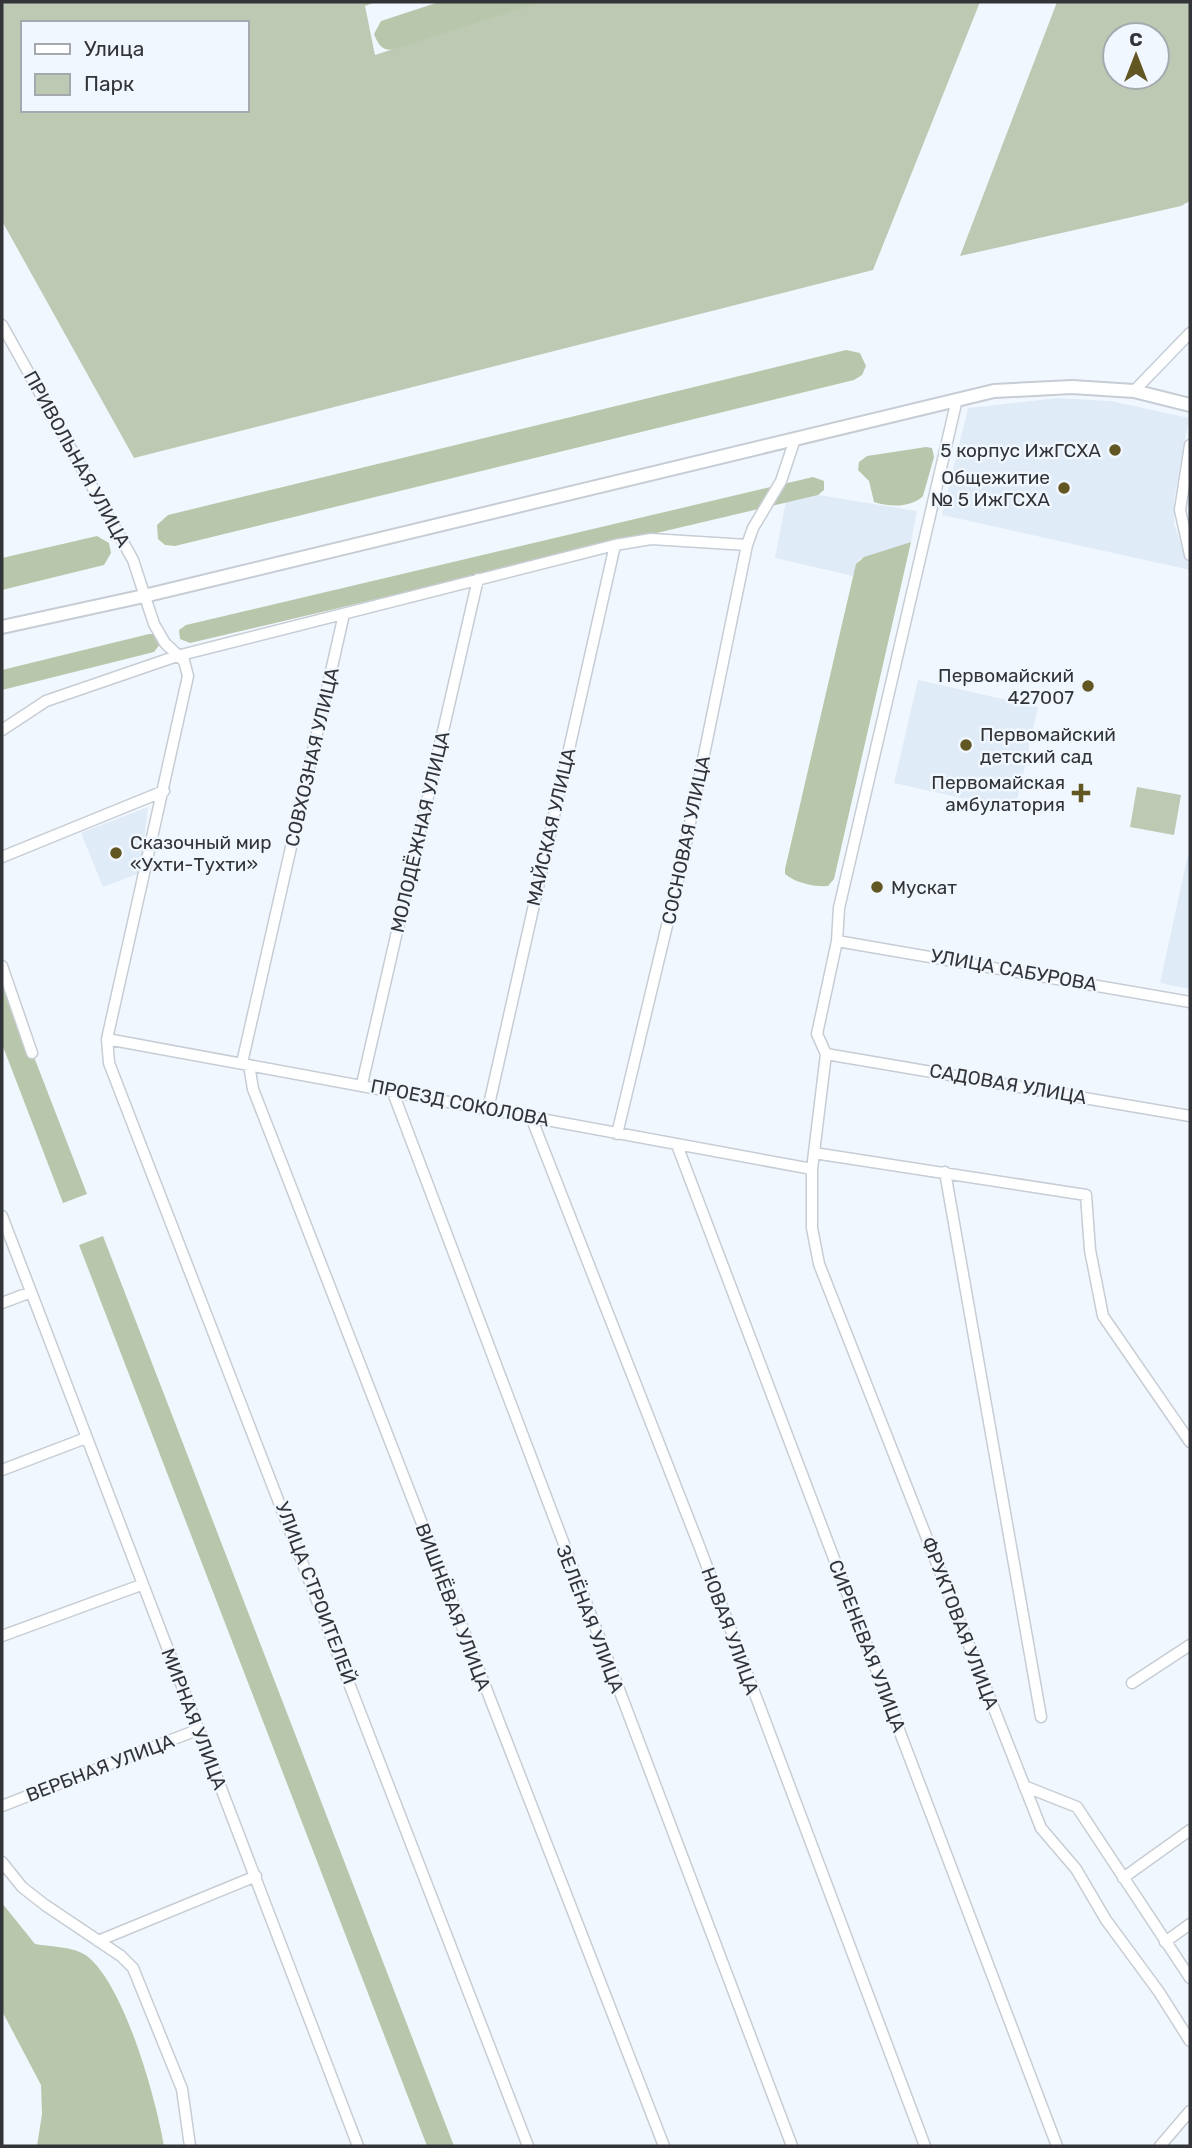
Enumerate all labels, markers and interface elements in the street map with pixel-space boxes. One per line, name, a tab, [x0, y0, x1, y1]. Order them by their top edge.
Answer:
legend	[21, 21, 248, 112]
north arrow	[1101, 21, 1171, 91]
text: С	[1129, 28, 1143, 51]
text: Улица	[84, 36, 144, 61]
text: Парк	[84, 71, 134, 96]
street label: ПРИВОЛЬНАЯ УЛИЦА	[19, 367, 135, 552]
place label: 5 корпус ИжГСХА	[940, 439, 1101, 462]
marker: 5 корпус ИжГСХА	[1107, 442, 1123, 458]
place label: Общежитие № 5 ИжГСХА	[931, 466, 1050, 511]
marker: Общежитие № 5 ИжГСХА	[1056, 480, 1072, 496]
place label: Первомайский 427007	[938, 664, 1074, 709]
street label: СОВХОЗНАЯ УЛИЦА	[280, 665, 344, 849]
marker: Первомайский 427007	[1080, 678, 1096, 694]
place label: Первомайский детский сад	[980, 723, 1116, 768]
street label: МОЛОДЁЖНАЯ УЛИЦА	[386, 729, 454, 935]
marker: Первомайский детский сад	[958, 737, 974, 753]
street label: МАЙСКАЯ УЛИЦА	[522, 746, 580, 908]
street label: СОСНОВАЯ УЛИЦА	[657, 753, 715, 927]
place label: Первомайская амбулатория	[931, 771, 1065, 816]
marker: Первомайская амбулатория	[1071, 783, 1091, 803]
place label: Сказочный мир «Ухти-Тухти»	[130, 831, 272, 876]
marker: Сказочный мир «Ухти-Тухти»	[108, 845, 124, 861]
place label: Мускат	[891, 876, 957, 899]
marker: Мускат	[869, 879, 885, 895]
street label: УЛИЦА САБУРОВА	[929, 944, 1099, 996]
street label: САДОВАЯ УЛИЦА	[928, 1059, 1089, 1109]
street label: ПРОЕЗД СОКОЛОВА	[369, 1074, 551, 1132]
street label: УЛИЦА СТРОИТЕЛЕЙ	[271, 1498, 361, 1688]
street label: ВИШНЁВАЯ УЛИЦА	[410, 1520, 496, 1694]
street label: ФРУКТОВАЯ УЛИЦА	[916, 1533, 1004, 1713]
street label: ЗЕЛЁНАЯ УЛИЦА	[551, 1542, 629, 1696]
street label: СИРЕНЕВАЯ УЛИЦА	[823, 1556, 911, 1736]
street label: НОВАЯ УЛИЦА	[696, 1564, 764, 1698]
street label: МИРНАЯ УЛИЦА	[156, 1645, 232, 1793]
street label: ВЕРБНАЯ УЛИЦА	[23, 1729, 178, 1807]

